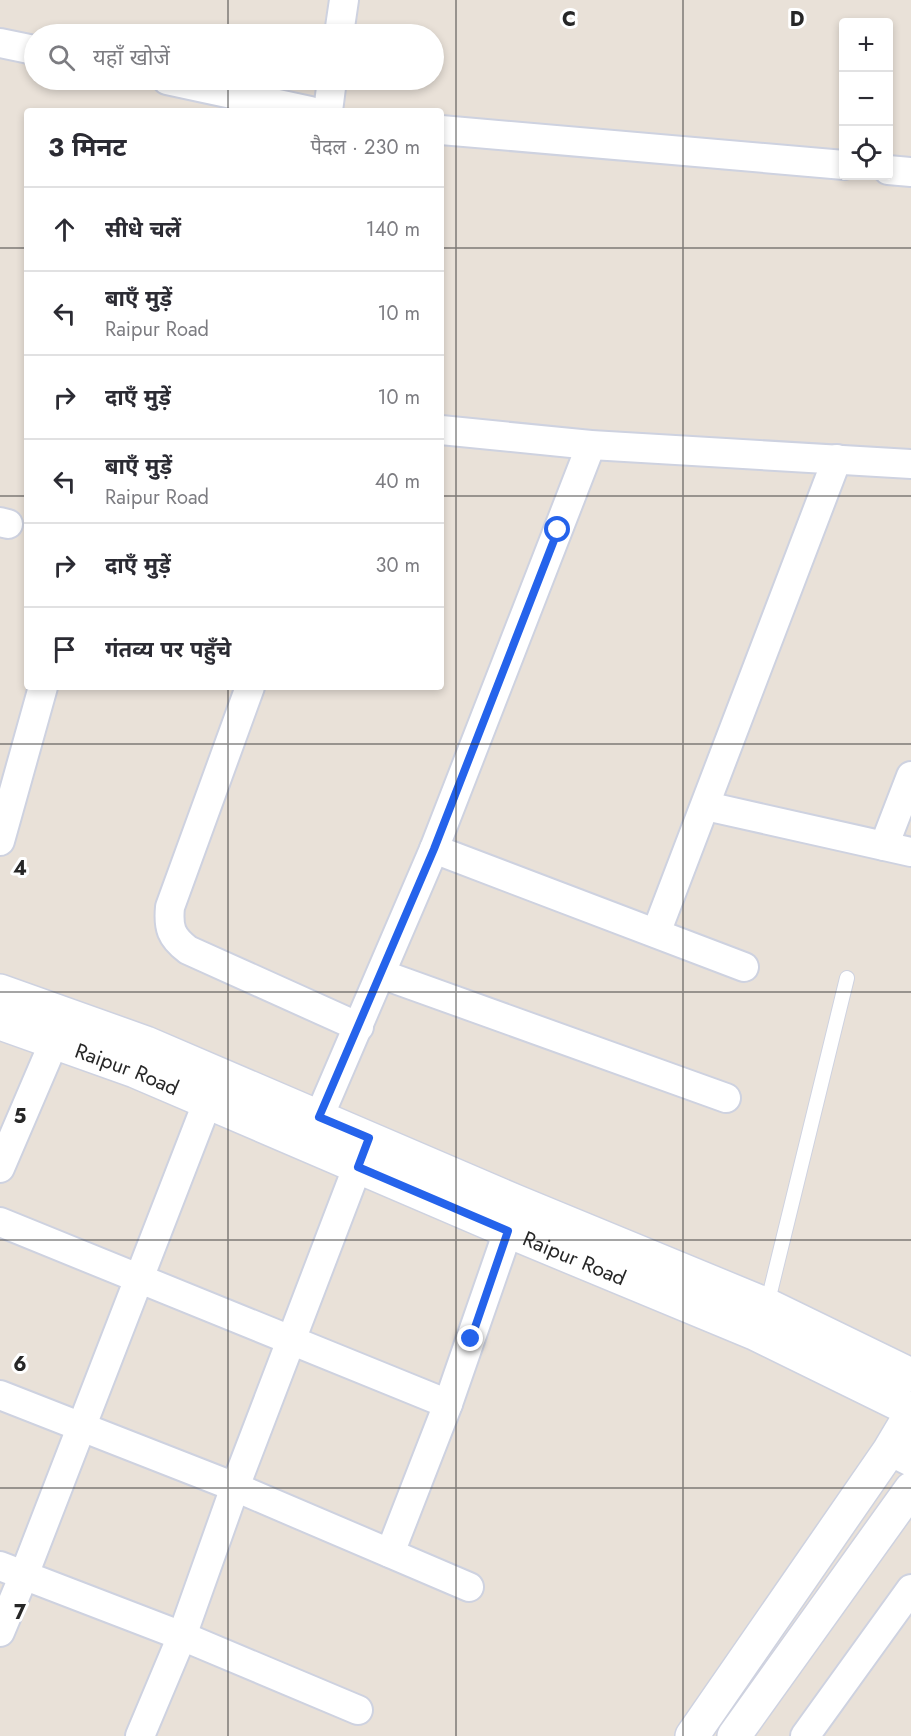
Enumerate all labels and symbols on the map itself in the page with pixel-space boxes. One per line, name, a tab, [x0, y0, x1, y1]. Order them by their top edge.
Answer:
text: C	[562, 5, 576, 34]
text: D	[790, 5, 804, 34]
route start	[544, 516, 570, 542]
text: 4	[13, 854, 27, 883]
street label: Raipur Road	[71, 1036, 183, 1103]
text: 5	[14, 1102, 27, 1131]
street label: Raipur Road	[518, 1224, 631, 1293]
route end	[457, 1325, 483, 1351]
text: 6	[13, 1350, 27, 1379]
text: 7	[14, 1598, 27, 1627]

